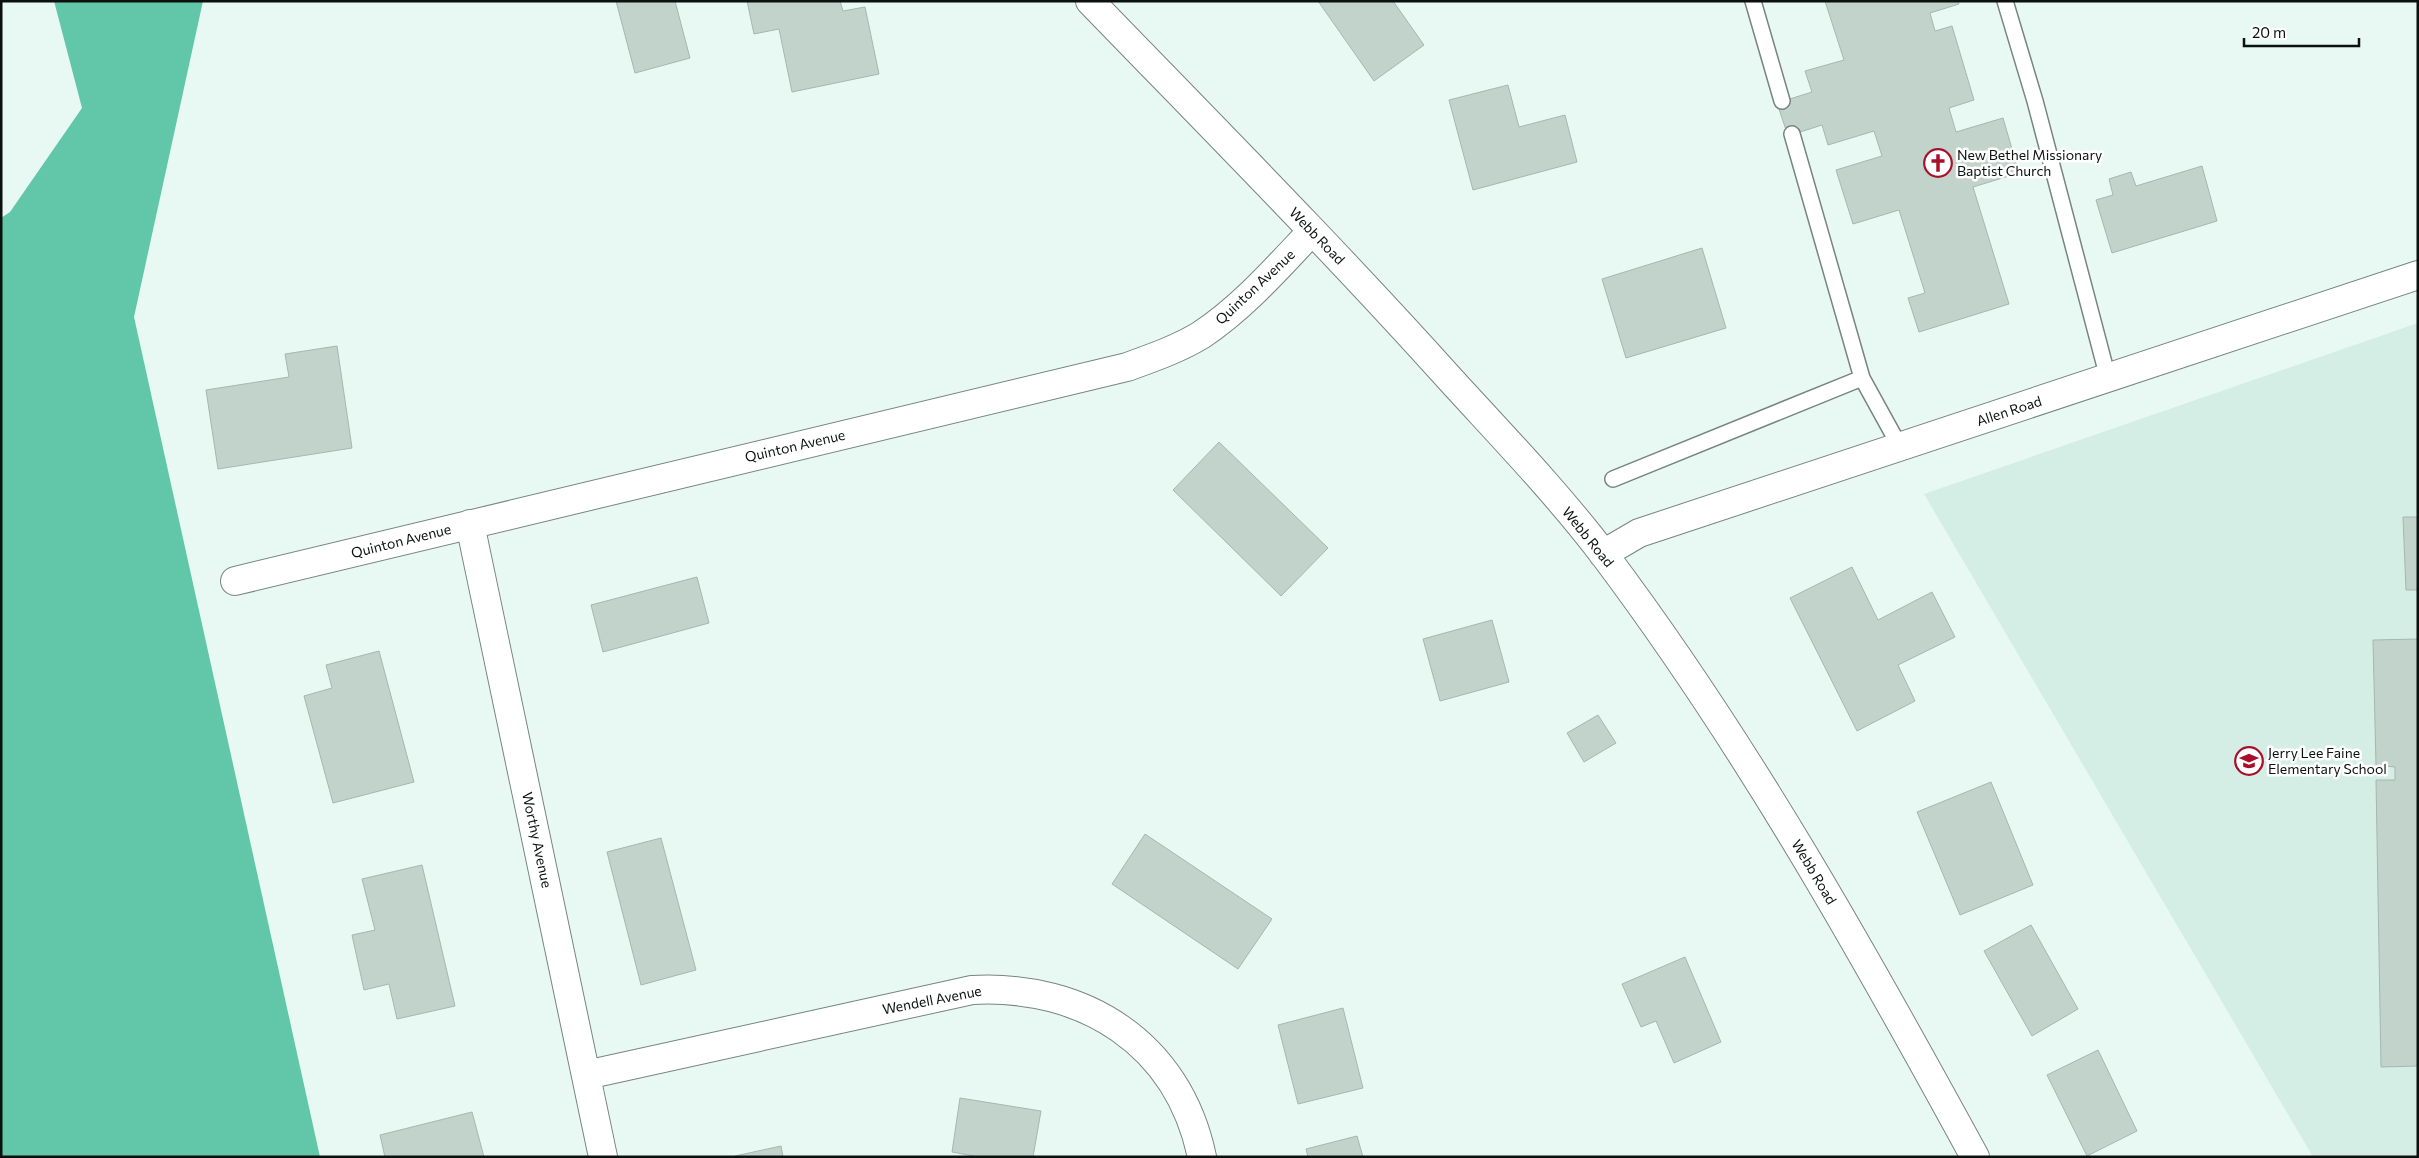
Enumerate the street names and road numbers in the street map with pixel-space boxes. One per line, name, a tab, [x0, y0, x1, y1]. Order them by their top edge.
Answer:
street label: Webb Road	[1286, 204, 1349, 268]
street label: Quinton Avenue	[1211, 246, 1298, 328]
street label: Allen Road	[1974, 392, 2044, 429]
street label: Quinton Avenue	[743, 426, 847, 465]
street label: Webb Road	[1559, 503, 1618, 570]
street label: Quinton Avenue	[349, 520, 453, 561]
street label: Worthy Avenue	[519, 790, 556, 889]
street label: Webb Road	[1788, 836, 1840, 907]
street label: Wendell Avenue	[881, 982, 983, 1017]

